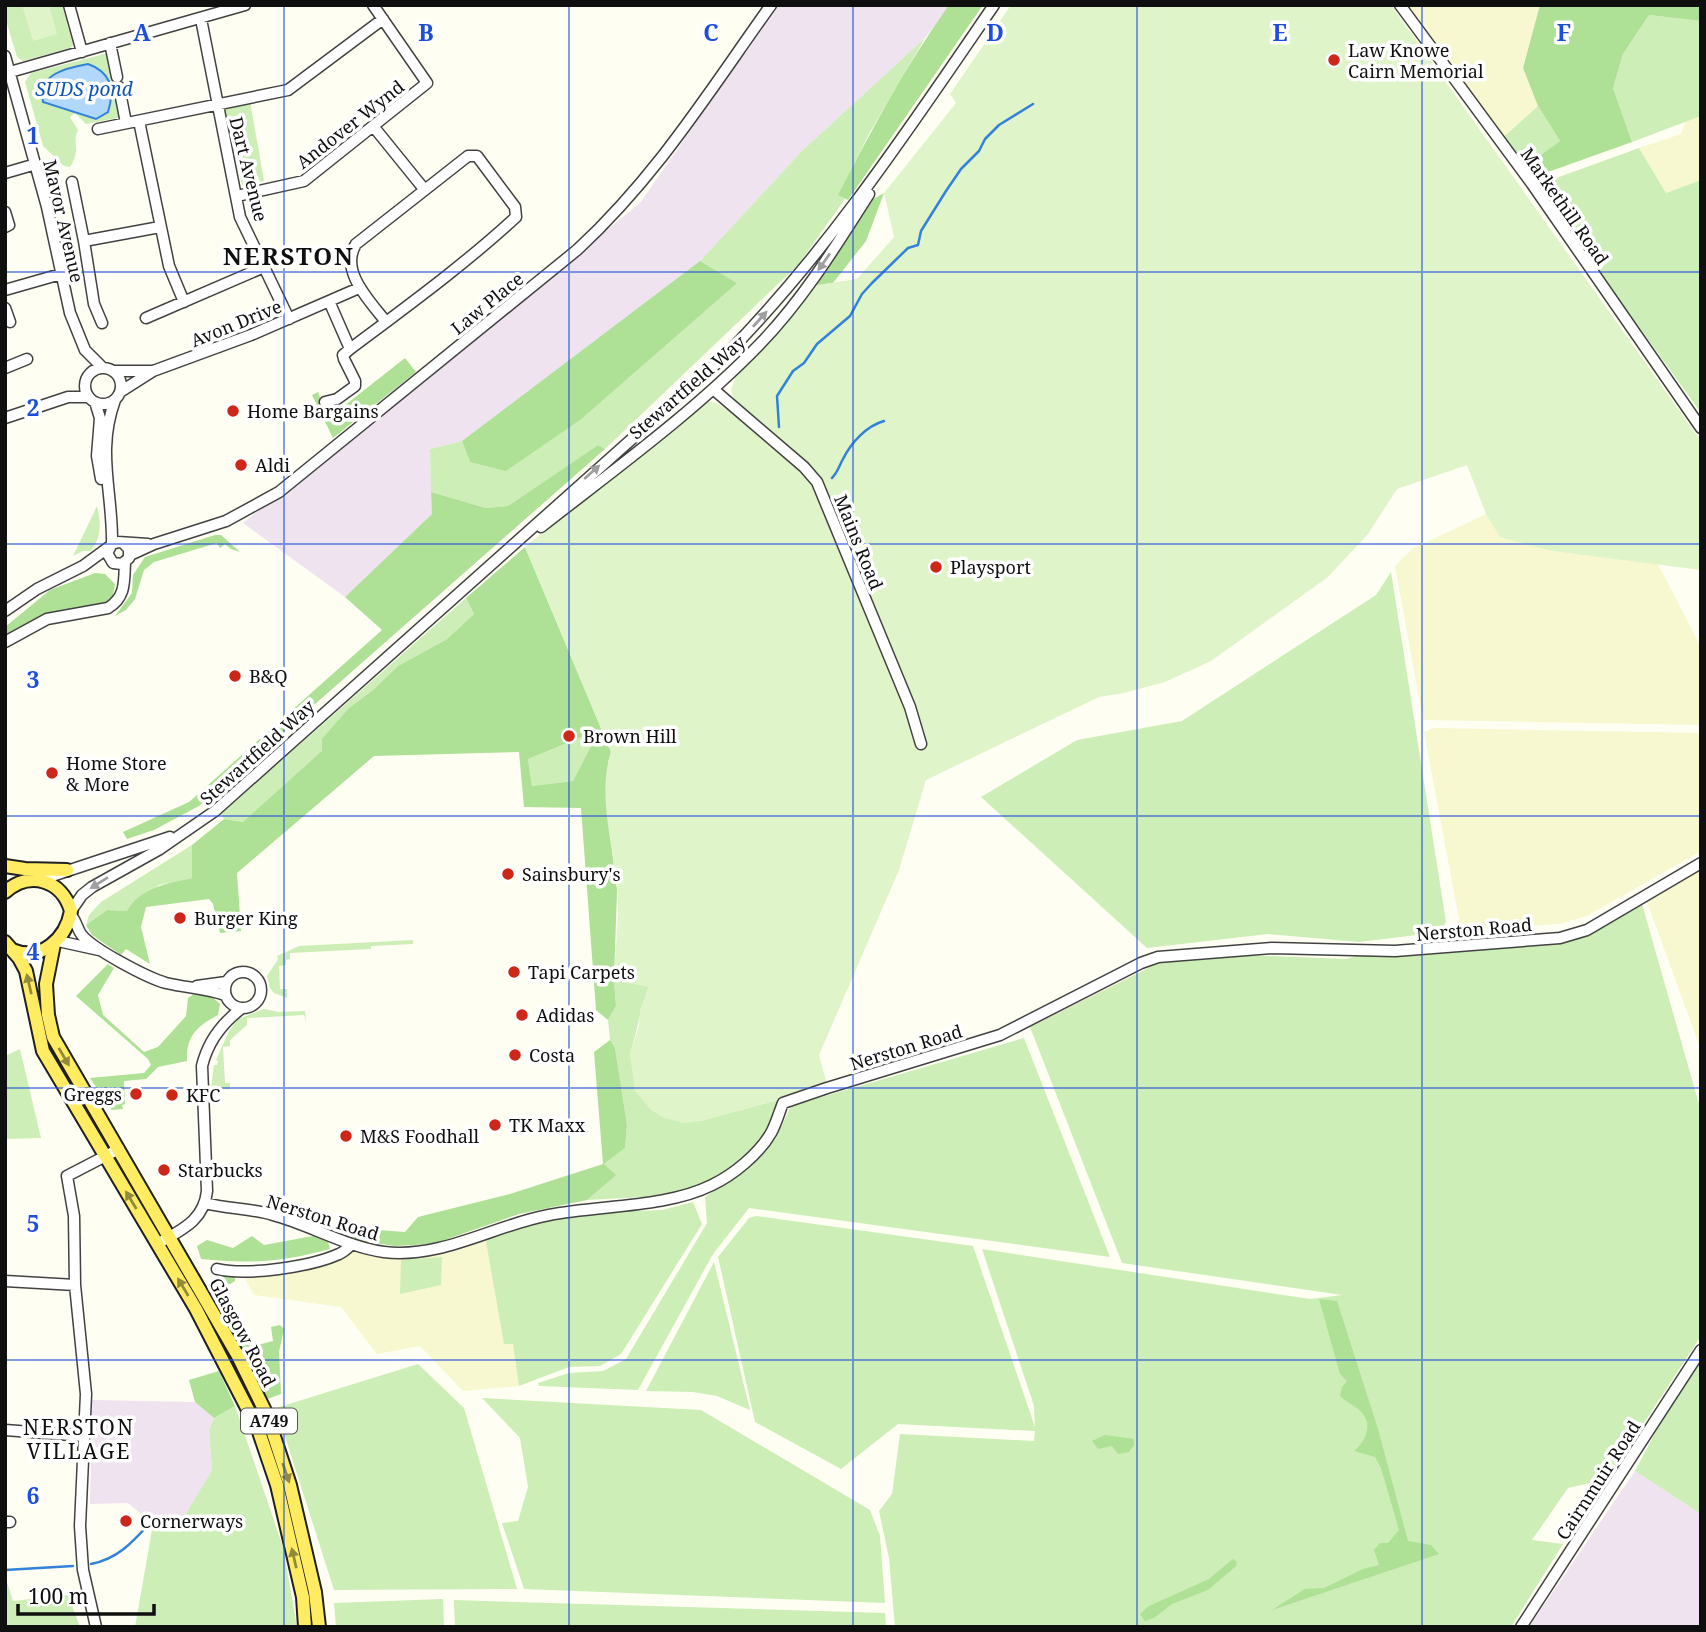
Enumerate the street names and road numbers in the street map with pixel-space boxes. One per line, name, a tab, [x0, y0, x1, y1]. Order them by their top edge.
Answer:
street label: Andover Wynd	[291, 74, 409, 174]
street label: Dart Avenue	[224, 114, 274, 224]
street label: Markethill Road	[1516, 143, 1614, 269]
street label: Mavor Avenue	[38, 157, 90, 285]
street label: Law Place	[446, 266, 528, 340]
street label: Avon Drive	[187, 294, 285, 352]
street label: Stewartfield Way	[624, 329, 751, 444]
street label: Mains Road	[829, 491, 889, 593]
street label: Stewartfield Way	[194, 693, 320, 810]
street label: Nerston Road	[1415, 912, 1533, 946]
street label: Nerston Road	[847, 1019, 965, 1075]
street label: Nerston Road	[264, 1189, 382, 1245]
street label: Glasgow Road	[204, 1273, 282, 1391]
road number: A749	[241, 1408, 297, 1434]
street label: Cairnmuir Road	[1550, 1416, 1646, 1544]

